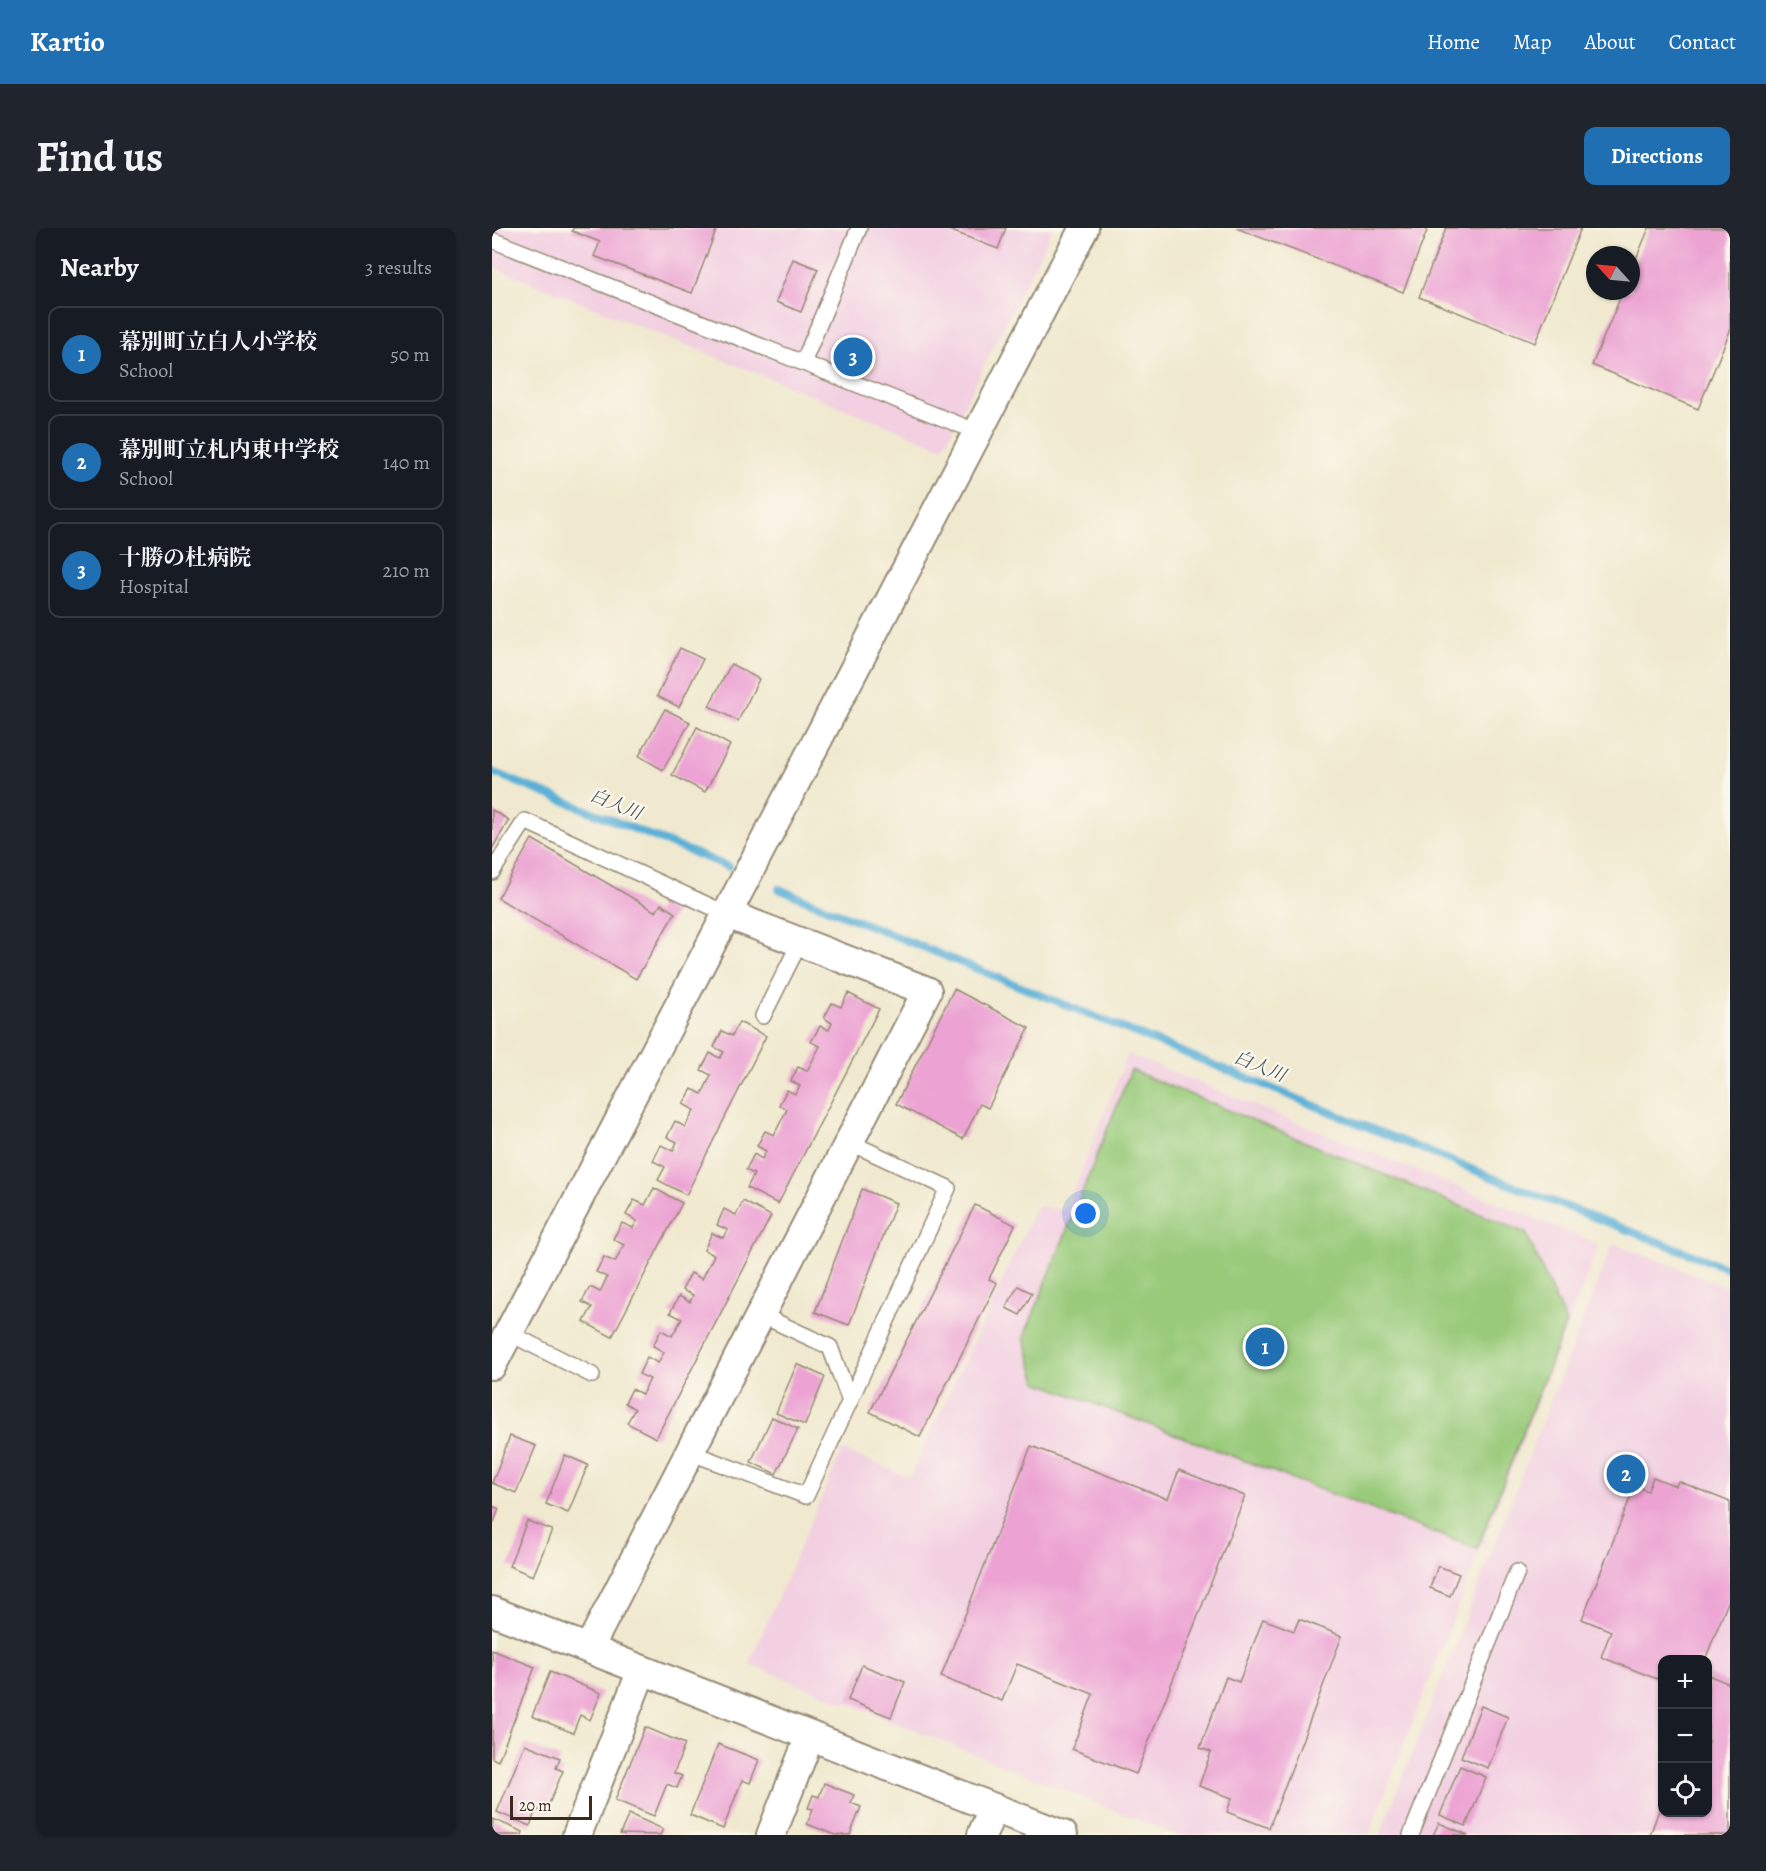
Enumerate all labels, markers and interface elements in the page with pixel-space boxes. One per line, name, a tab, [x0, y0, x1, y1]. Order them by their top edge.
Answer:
text: Kartio	[30, 23, 105, 61]
text: Home	[1427, 28, 1480, 56]
text: Map	[1513, 28, 1551, 56]
text: About	[1584, 28, 1636, 56]
text: Contact	[1669, 28, 1736, 56]
button: Directions	[1584, 127, 1730, 185]
text: Find us	[36, 128, 163, 185]
north arrow	[1586, 246, 1640, 300]
text: Nearby	[60, 250, 139, 285]
text: 3 results	[365, 254, 432, 281]
text: 幕別町立白人小学校	[119, 327, 317, 357]
pin: 3	[834, 334, 872, 380]
text: 1	[78, 341, 85, 368]
text: 50 m	[390, 341, 430, 368]
text: School	[119, 357, 173, 384]
text: 幕別町立札内東中学校	[119, 435, 339, 465]
text: 2	[77, 449, 86, 476]
text: 140 m	[383, 449, 430, 476]
text: School	[119, 465, 173, 492]
text: 十勝の杜病院	[119, 543, 251, 573]
text: 3	[77, 557, 86, 584]
text: 210 m	[382, 557, 430, 584]
text: Hospital	[119, 573, 189, 600]
water label: 白人川	[586, 783, 647, 826]
water label: 白人川	[1230, 1045, 1291, 1088]
your location	[1071, 1199, 1100, 1228]
pin: 1	[1246, 1324, 1284, 1370]
pin: 2	[1606, 1452, 1646, 1496]
map controls	[1658, 1655, 1712, 1817]
button: +	[1658, 1655, 1712, 1709]
button: −	[1658, 1709, 1712, 1763]
button: locate	[1658, 1763, 1712, 1817]
scale bar	[510, 1793, 592, 1820]
text: 20 m	[519, 1795, 552, 1817]

